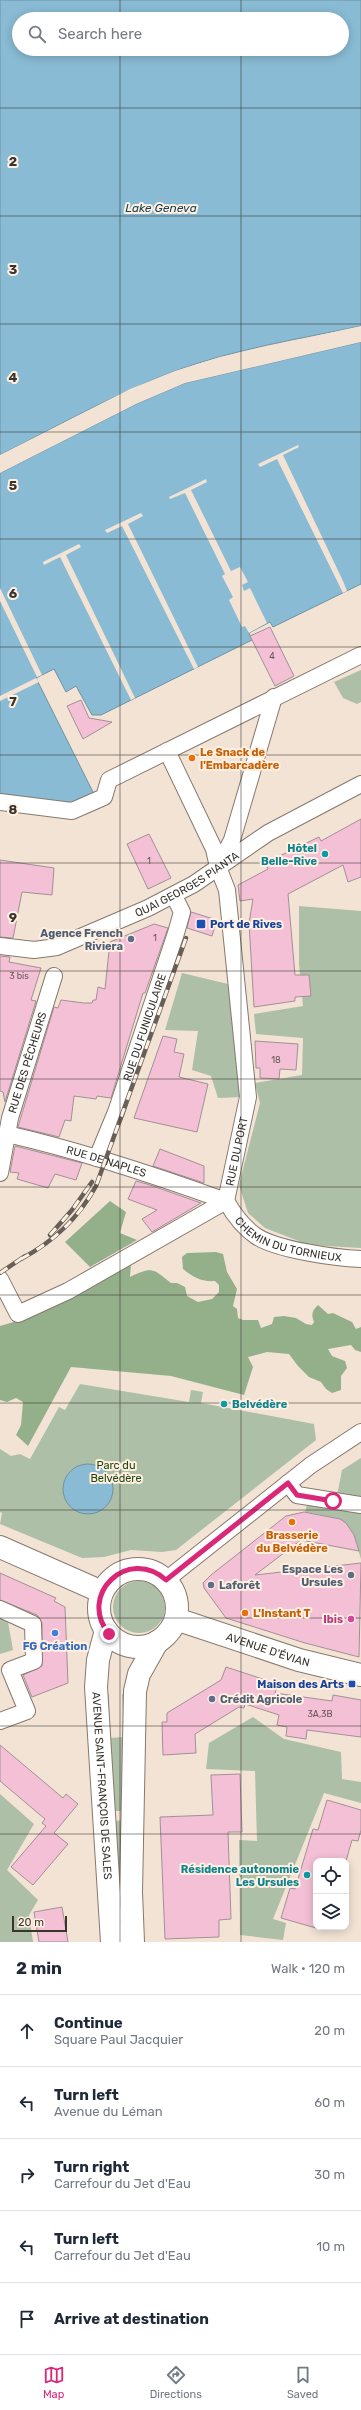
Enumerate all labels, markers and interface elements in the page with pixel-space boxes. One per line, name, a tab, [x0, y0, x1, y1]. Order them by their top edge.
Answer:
search box	[12, 12, 349, 56]
icon: search	[26, 23, 48, 45]
text: Search here	[58, 25, 142, 43]
text: 2	[9, 154, 17, 169]
water label: Lake Geneva	[125, 201, 197, 215]
text: 3	[9, 262, 18, 277]
text: 4	[9, 370, 18, 385]
text: 5	[9, 478, 17, 493]
text: 6	[9, 586, 18, 601]
house number: 4	[269, 651, 275, 661]
text: 7	[9, 694, 17, 709]
place label: Le Snack de l'Embarcadère	[200, 746, 280, 772]
marker: Le Snack de l'Embarcadère	[187, 753, 197, 763]
text: 8	[9, 802, 18, 817]
place label: Hôtel Belle-Rive	[261, 842, 317, 868]
street label: QUAI GEORGES PIANTA	[133, 848, 242, 919]
marker: Hôtel Belle-Rive	[320, 849, 330, 859]
house number: 1	[147, 856, 151, 866]
text: 9	[9, 910, 17, 925]
marker: Port de Rives	[195, 918, 207, 930]
place label: Port de Rives	[210, 918, 282, 931]
place label: Agence French Riviera	[40, 927, 123, 953]
house number: 1	[153, 933, 157, 943]
marker: Agence French Riviera	[126, 934, 136, 944]
house number: 3 bis	[9, 971, 29, 981]
street label: RUE DU FUNICULAIRE	[120, 972, 169, 1083]
street label: RUE DES PÊCHEURS	[5, 1010, 49, 1115]
house number: 18	[271, 1055, 281, 1065]
street label: RUE DU PORT	[223, 1115, 250, 1187]
street label: RUE DE NAPLES	[65, 1143, 148, 1179]
street label: CHEMIN DU TORNIEUX	[232, 1214, 342, 1264]
place label: Belvédère	[232, 1398, 288, 1411]
marker: Belvédère	[219, 1399, 229, 1409]
park label: Parc du Belvédère	[90, 1459, 142, 1485]
route start	[324, 1492, 342, 1510]
marker: Brasserie du Belvédère	[287, 1517, 297, 1527]
place label: Brasserie du Belvédère	[256, 1529, 328, 1555]
place label: Espace Les Ursules	[282, 1563, 343, 1589]
marker: Espace Les Ursules	[346, 1570, 356, 1580]
place label: Laforêt	[219, 1579, 260, 1592]
marker: Laforêt	[206, 1580, 216, 1590]
place label: L'Instant T	[253, 1607, 311, 1620]
marker: L'Instant T	[240, 1608, 250, 1618]
place label: Ibis	[323, 1613, 343, 1626]
marker: Ibis	[346, 1614, 356, 1624]
route end	[100, 1625, 118, 1643]
marker: FG Création	[50, 1628, 60, 1638]
street label: AVENUE D'ÉVIAN	[225, 1630, 311, 1669]
place label: FG Création	[23, 1640, 87, 1653]
place label: Maison des Arts	[257, 1678, 344, 1691]
marker: Maison des Arts	[347, 1679, 357, 1689]
street label: AVENUE SAINT-FRANÇOIS DE SALES	[90, 1691, 115, 1880]
place label: Crédit Agricole	[220, 1693, 303, 1706]
marker: Crédit Agricole	[207, 1694, 217, 1704]
house number: 3A,3B	[307, 1709, 333, 1719]
map controls	[313, 1858, 349, 1930]
button: locate	[313, 1858, 349, 1894]
place label: Résidence autonomie Les Ursules	[181, 1863, 299, 1889]
marker: Résidence autonomie Les Ursules	[302, 1870, 312, 1880]
button: layers	[313, 1894, 349, 1930]
scale bar	[12, 1914, 67, 1933]
text: 20 m	[18, 1916, 44, 1929]
text: 2 min	[16, 1958, 62, 1978]
text: Walk · 120 m	[271, 1961, 345, 1976]
text: Continue	[54, 2014, 123, 2032]
icon: ahead	[16, 2020, 38, 2042]
text: 20 m	[314, 2023, 345, 2038]
text: Square Paul Jacquier	[54, 2032, 183, 2047]
text: Turn left	[54, 2086, 119, 2104]
icon: left	[16, 2092, 38, 2114]
text: 60 m	[314, 2095, 345, 2110]
text: Avenue du Léman	[54, 2104, 163, 2119]
text: Turn right	[54, 2158, 129, 2176]
icon: right	[16, 2164, 38, 2186]
text: 30 m	[314, 2167, 345, 2182]
text: Carrefour du Jet d'Eau	[54, 2176, 191, 2191]
text: Turn left	[54, 2230, 119, 2248]
icon: left	[16, 2236, 38, 2258]
text: 10 m	[316, 2239, 345, 2254]
text: Carrefour du Jet d'Eau	[54, 2248, 191, 2263]
icon: arrive	[16, 2308, 38, 2330]
text: Arrive at destination	[54, 2310, 209, 2328]
tab: Map	[43, 2364, 65, 2401]
tab: Directions	[150, 2364, 202, 2401]
tab: Saved	[287, 2364, 318, 2401]

